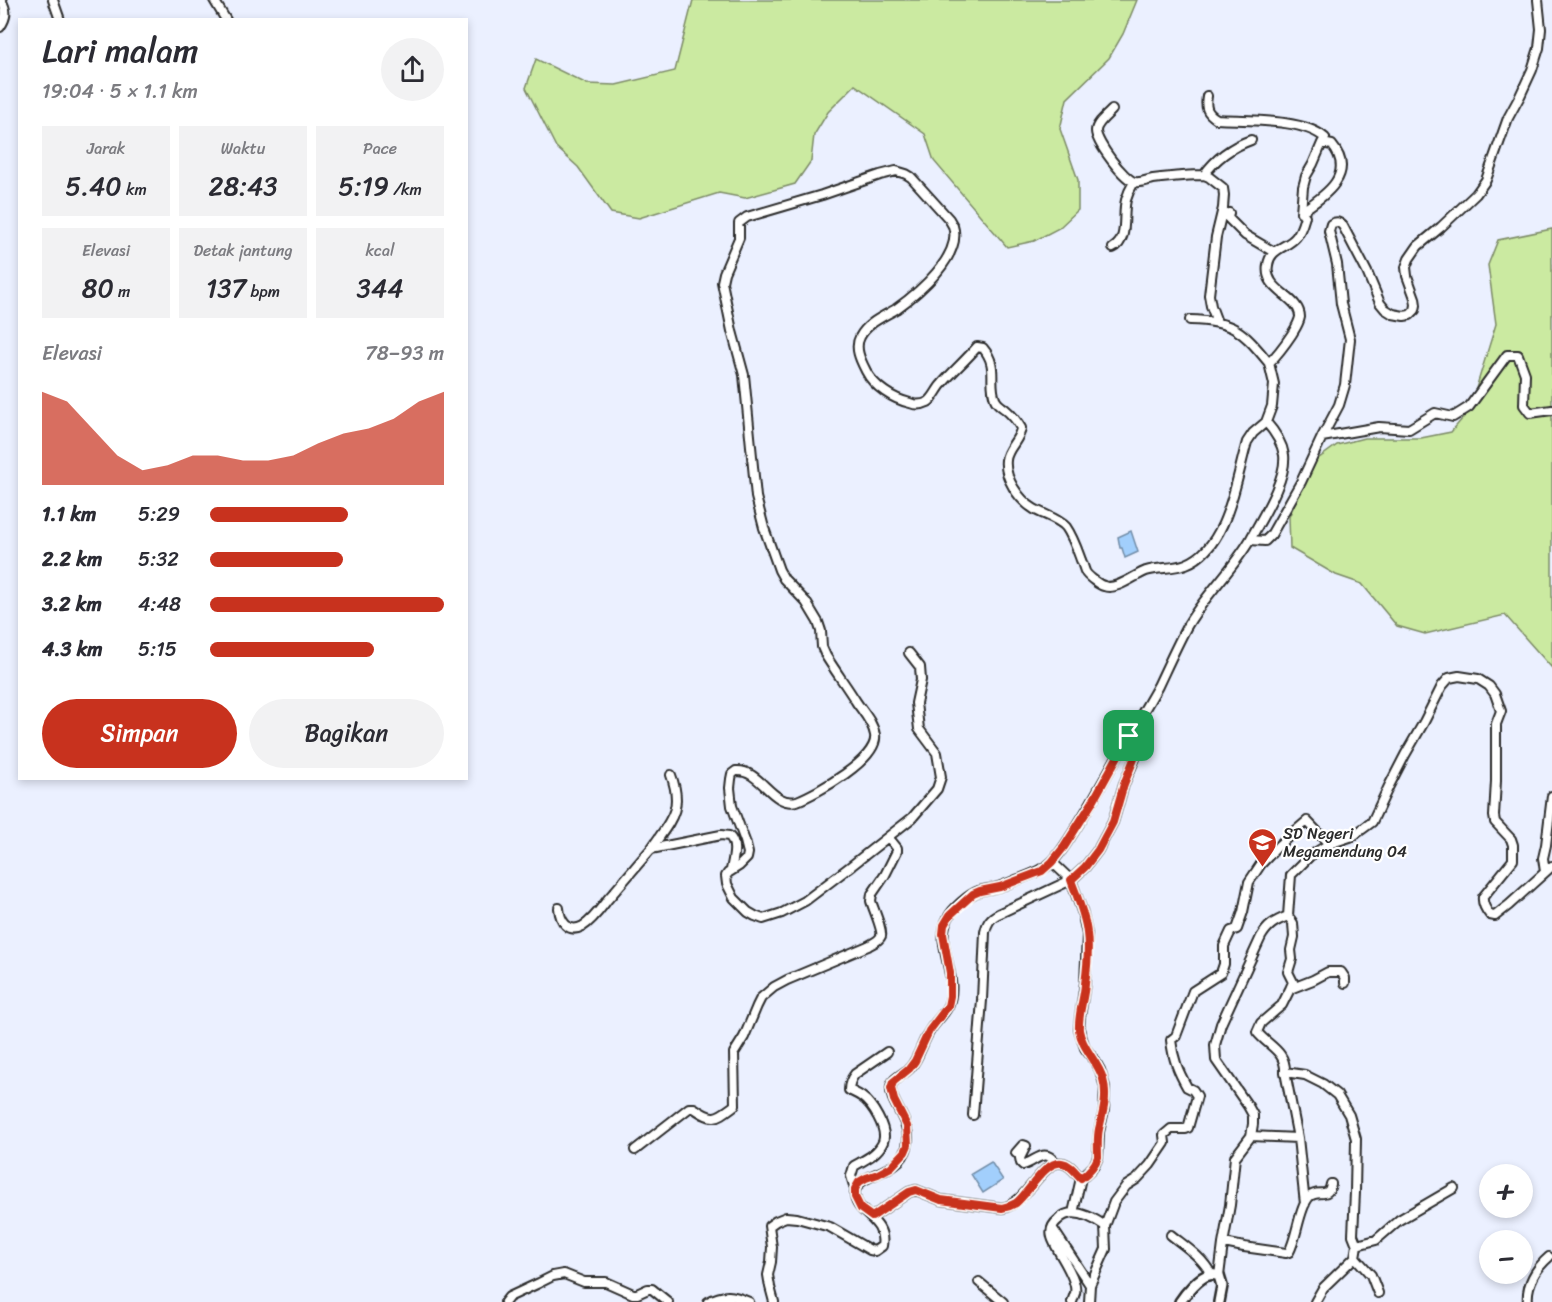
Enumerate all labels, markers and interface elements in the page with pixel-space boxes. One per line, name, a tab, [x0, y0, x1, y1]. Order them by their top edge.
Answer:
text: Lari malam	[42, 22, 198, 80]
button: share	[381, 38, 444, 101]
text: 19:04 · 5 × 1.1 km	[42, 74, 198, 109]
text: Jarak	[87, 134, 125, 163]
text: Waktu	[221, 134, 265, 163]
text: Pace	[363, 134, 397, 163]
text: 5.40	[65, 163, 122, 209]
text: 28:43	[208, 163, 278, 209]
text: 5:19	[338, 163, 389, 209]
text: km	[122, 175, 147, 204]
text: /km	[389, 175, 422, 204]
text: Elevasi	[82, 236, 130, 265]
text: Detak jantung	[193, 236, 293, 265]
text: kcal	[365, 236, 395, 265]
text: 80	[82, 265, 114, 311]
text: 137	[206, 265, 246, 311]
text: 344	[357, 265, 403, 311]
text: m	[114, 277, 130, 306]
text: bpm	[246, 277, 280, 306]
text: Elevasi	[42, 336, 102, 371]
text: 78–93 m	[365, 336, 444, 371]
text: 1.1 km	[42, 497, 96, 532]
text: 5:29	[138, 497, 180, 532]
text: 2.2 km	[42, 542, 102, 577]
text: 5:32	[138, 542, 179, 577]
text: 3.2 km	[42, 587, 102, 622]
text: 4:48	[138, 587, 181, 622]
text: 4.3 km	[42, 632, 103, 667]
text: 5:15	[138, 632, 177, 667]
button: Simpan	[42, 699, 237, 768]
button: Bagikan	[249, 699, 444, 768]
pin	[1103, 710, 1154, 761]
icon: arrive	[1112, 719, 1145, 752]
place label: SD Negeri Megamendung 04	[1283, 819, 1407, 866]
school or university icon: SD Negeri Megamendung 04	[1246, 826, 1278, 868]
map controls	[1479, 1164, 1533, 1284]
button: +	[1479, 1164, 1533, 1218]
button: −	[1479, 1230, 1533, 1284]

